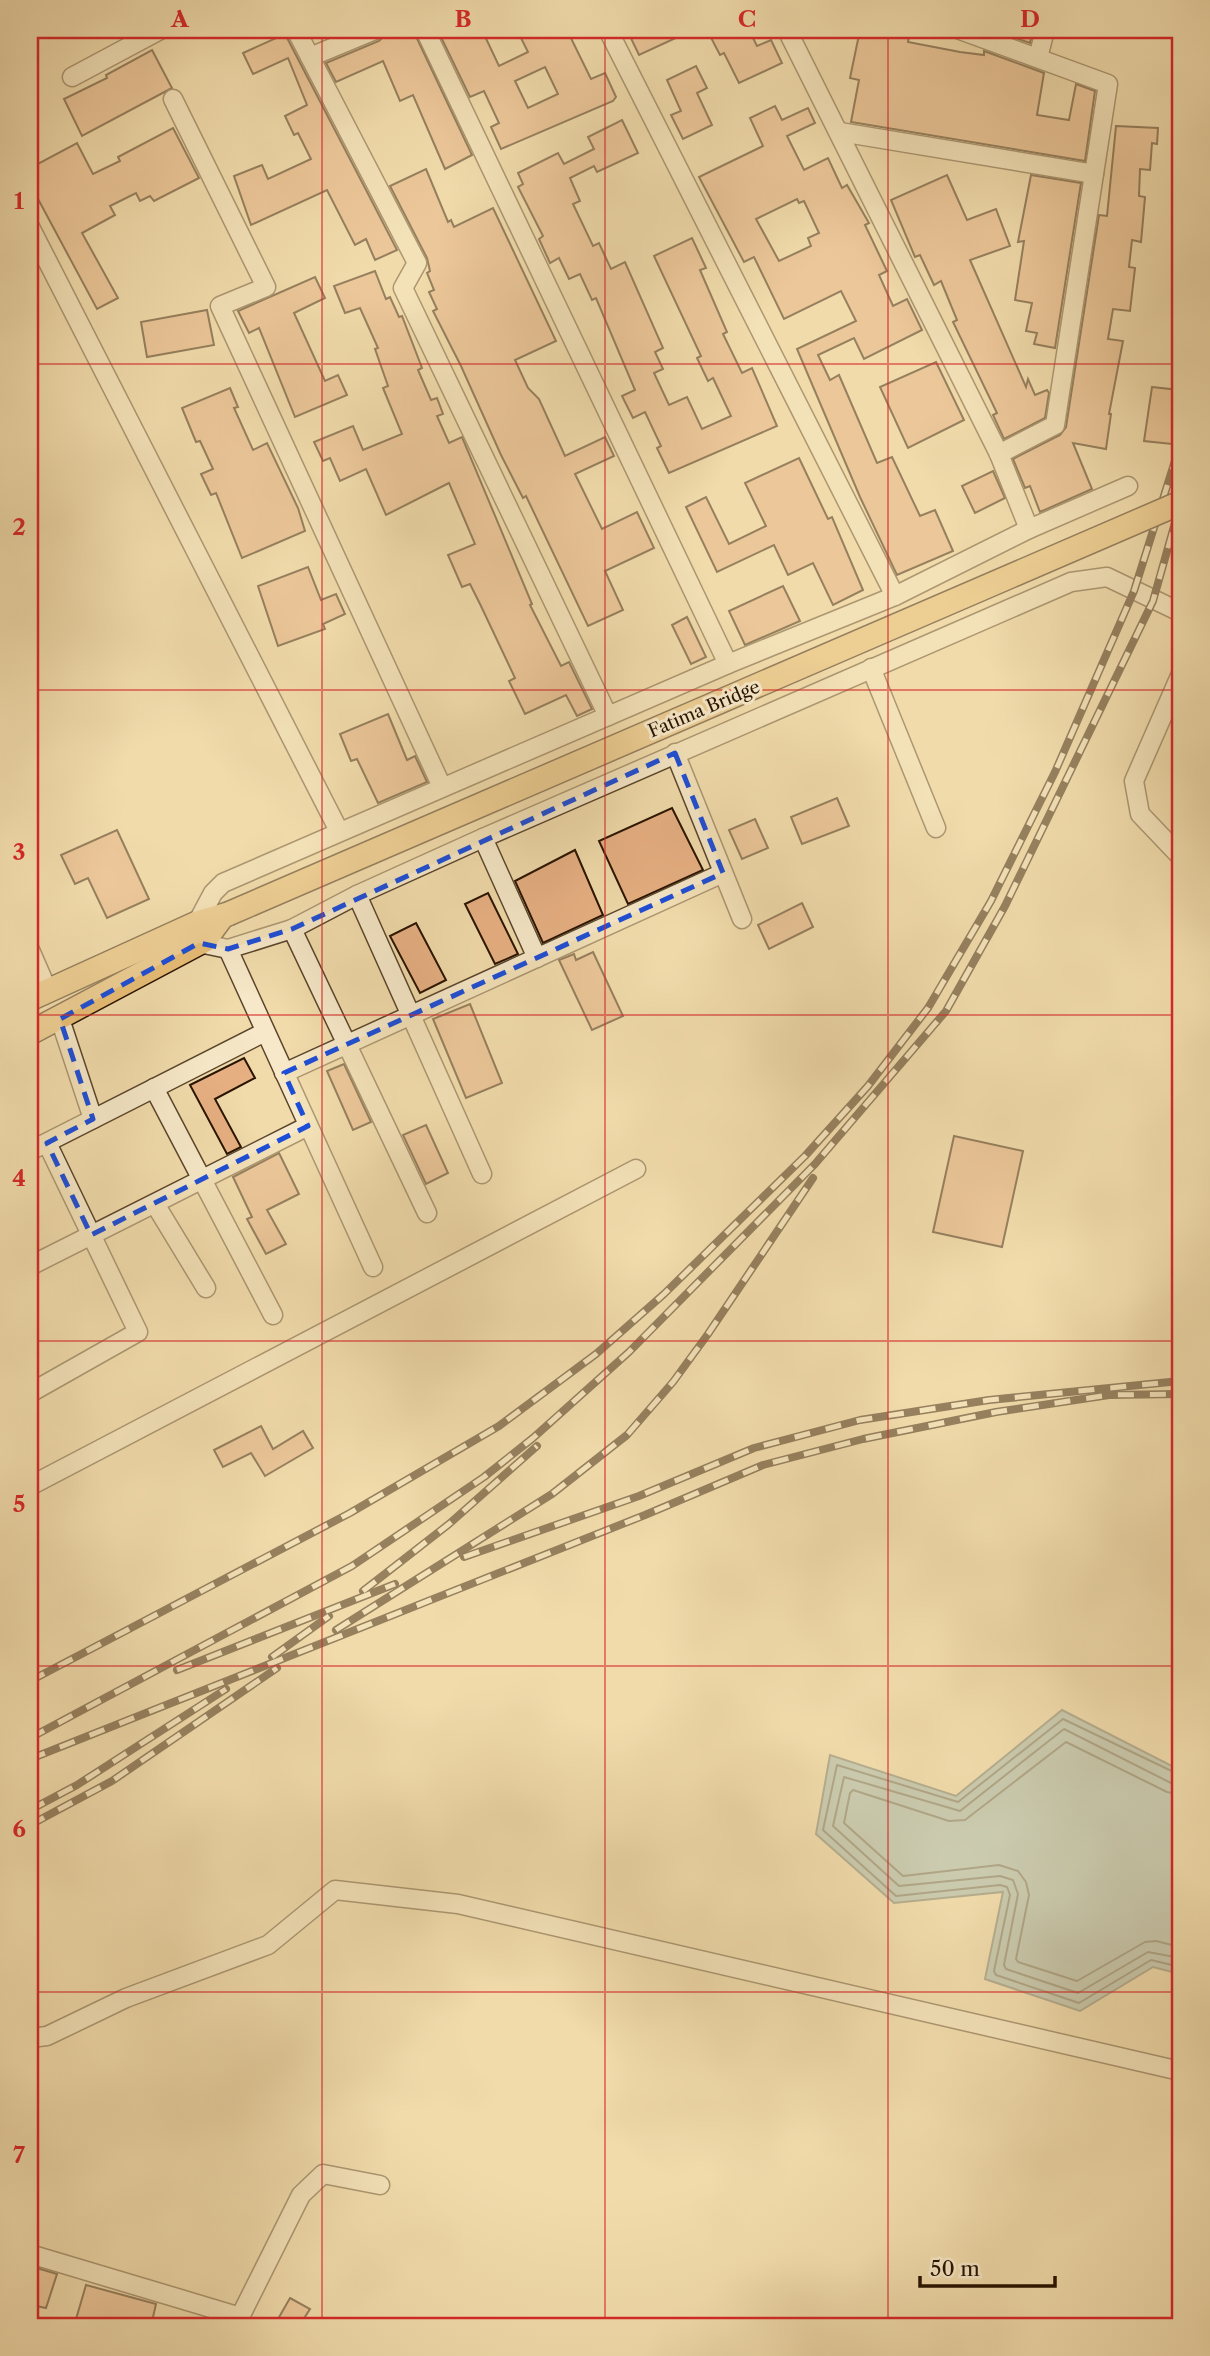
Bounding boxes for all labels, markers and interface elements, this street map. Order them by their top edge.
text: A [170,5,190,33]
text: B [454,5,472,33]
text: C [738,5,756,33]
text: D [1020,5,1040,33]
text: 1 [14,187,25,215]
text: 2 [12,513,26,541]
street label: Fatima Bridge [645,676,763,742]
text: 3 [13,838,26,866]
text: 4 [12,1164,26,1192]
text: 5 [13,1490,25,1518]
text: 6 [12,1815,26,1843]
text: 7 [13,2141,25,2169]
scale bar [920,2244,1054,2288]
text: 50 m [930,2256,980,2281]

